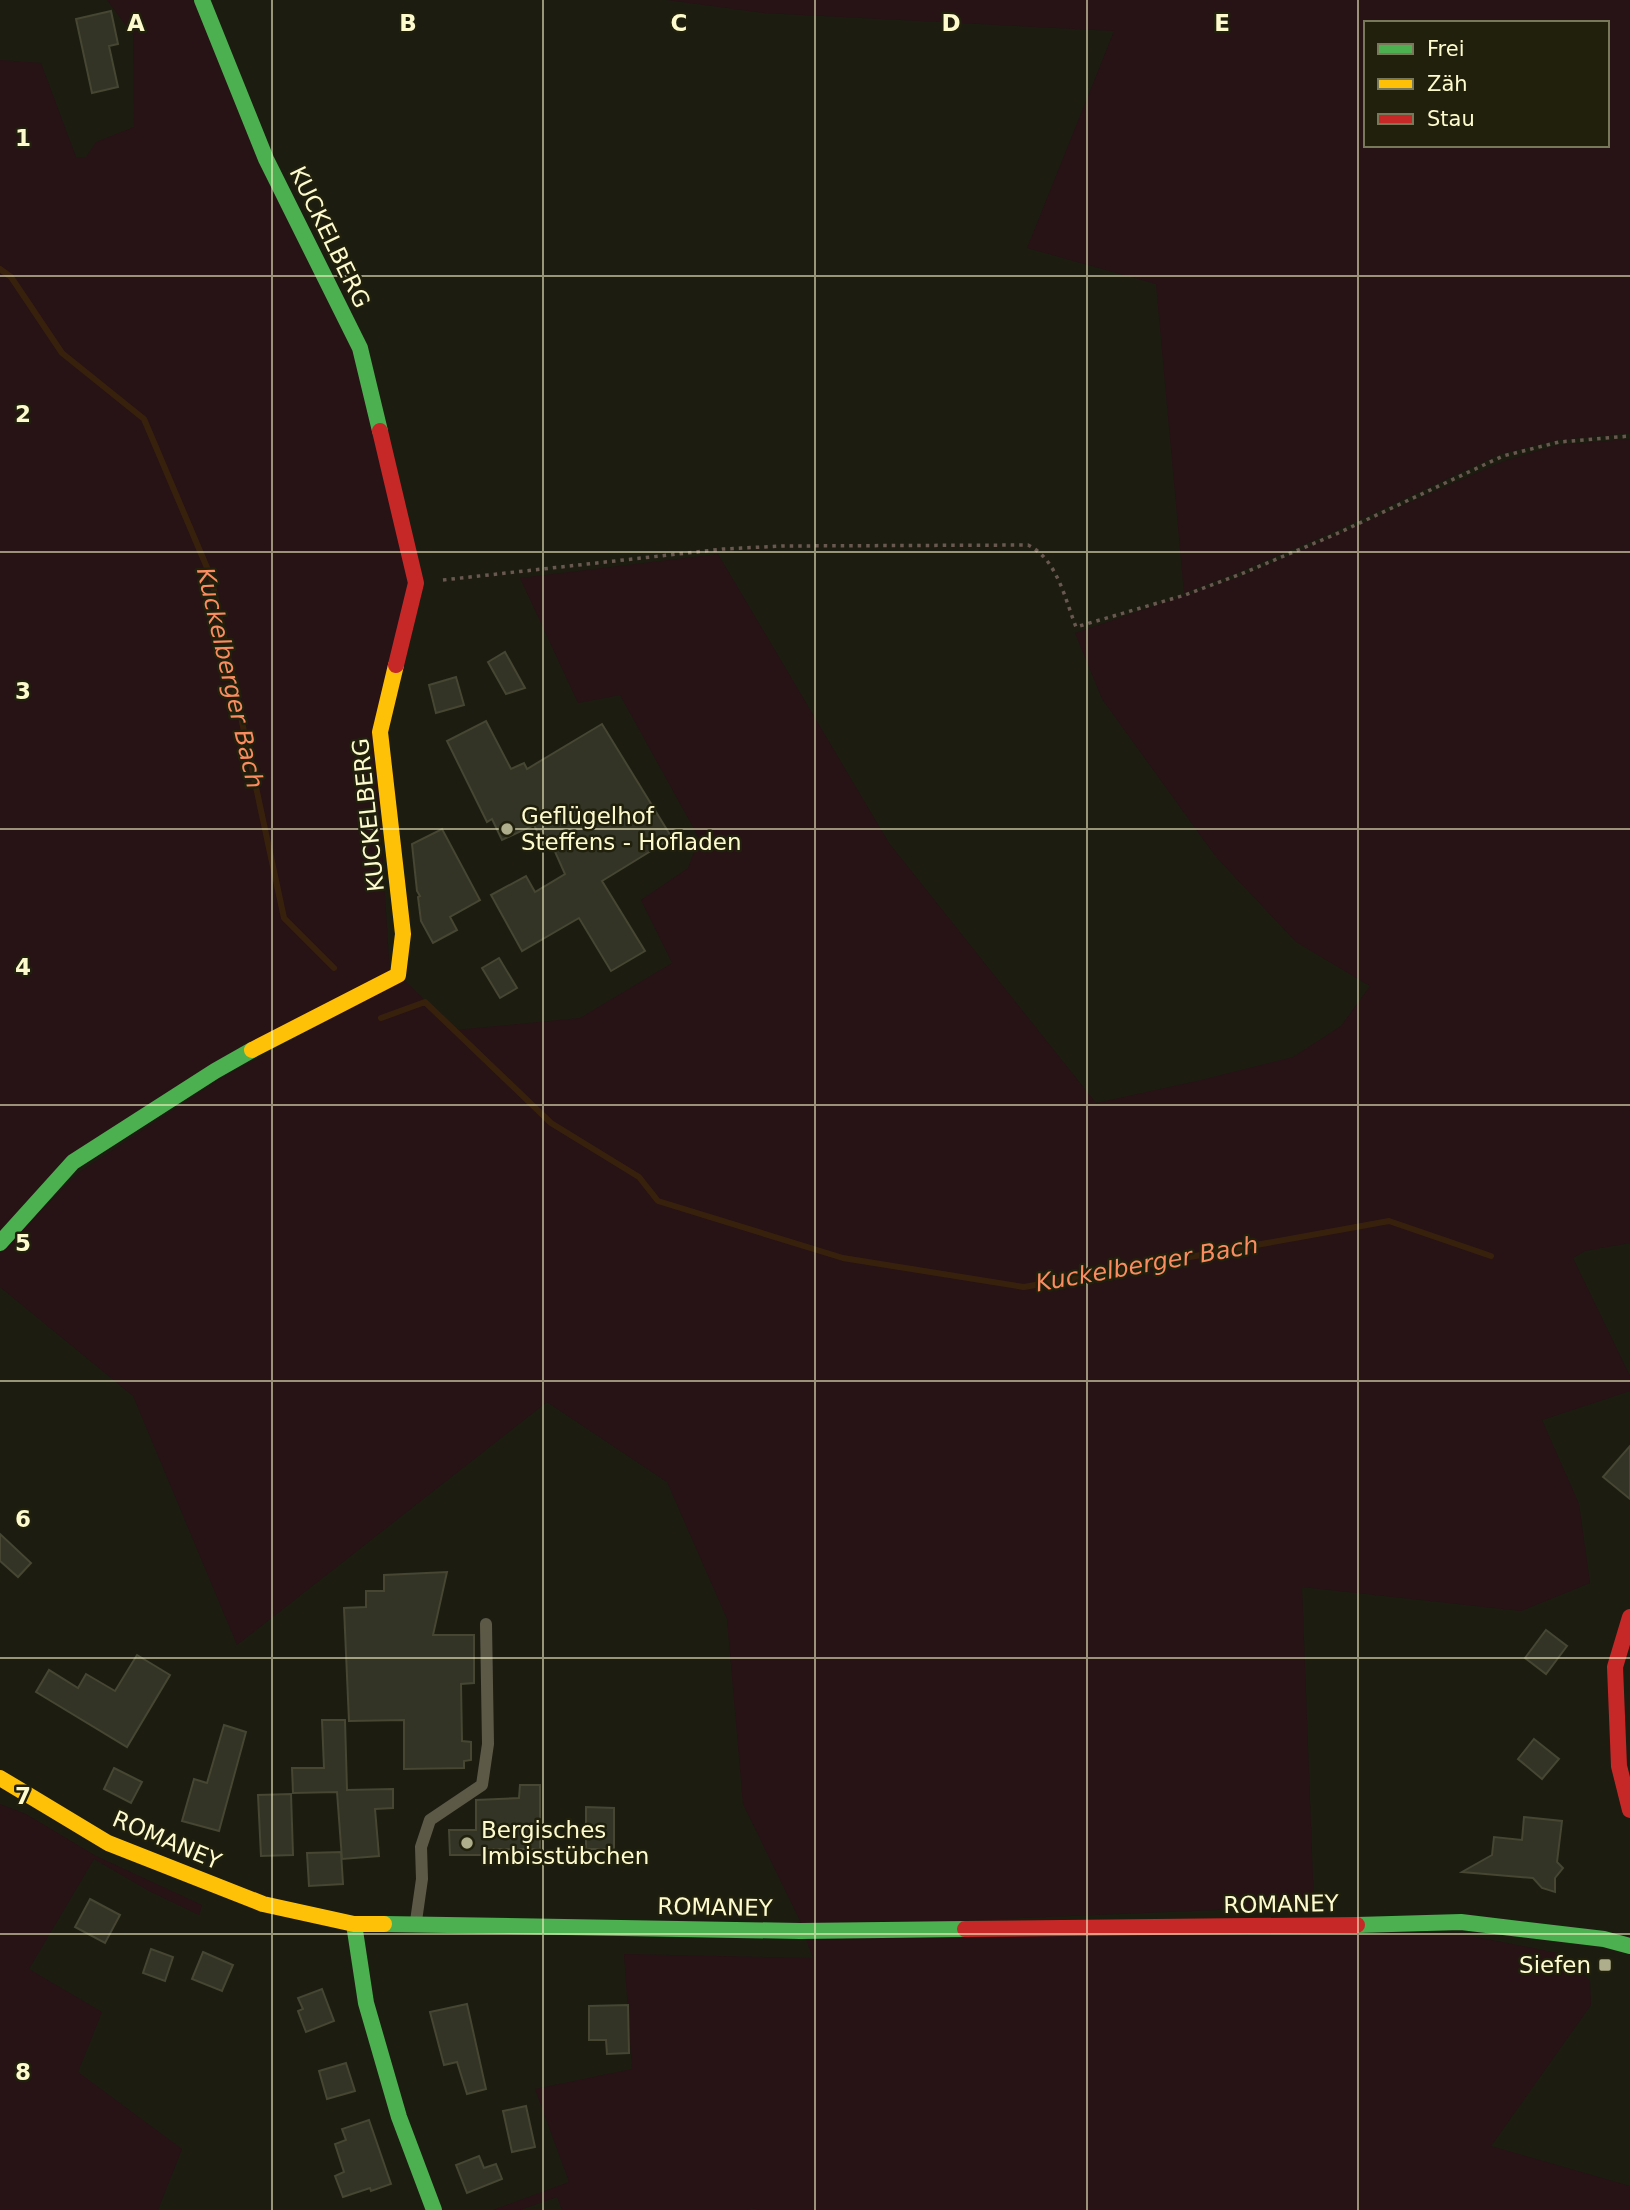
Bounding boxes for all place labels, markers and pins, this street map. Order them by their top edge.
place label: Geflügelhof Steffens - Hofladen [521,803,742,855]
marker: Geflügelhof Steffens - Hofladen [499,821,515,837]
place label: Bergisches Imbisstübchen [481,1817,649,1869]
marker: Bergisches Imbisstübchen [459,1835,475,1851]
place label: Siefen [1519,1952,1591,1978]
marker: Siefen [1597,1957,1613,1973]

